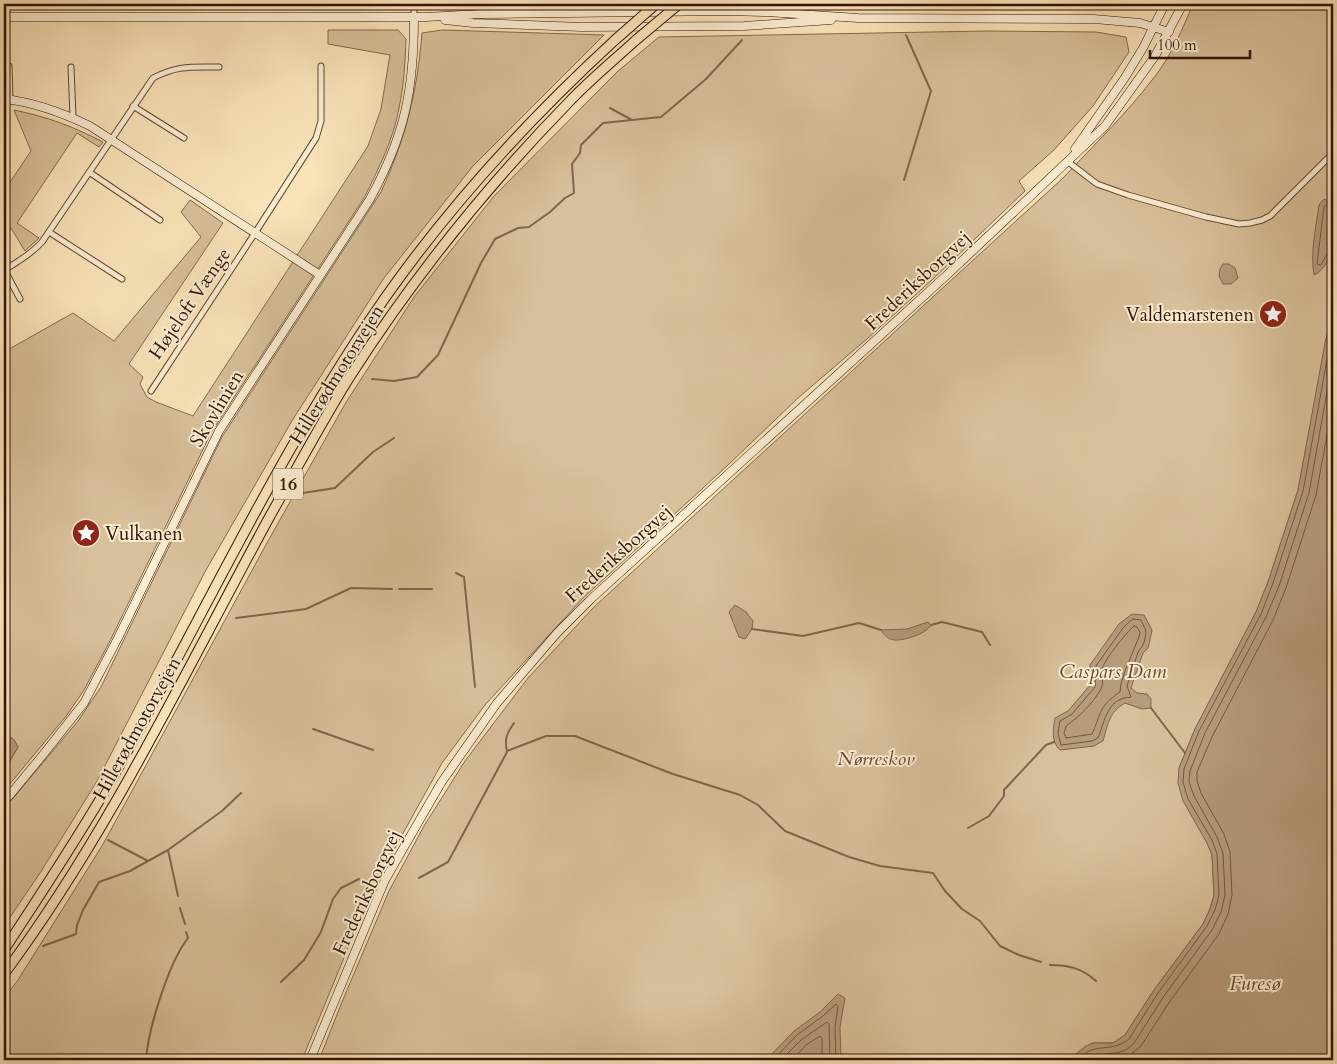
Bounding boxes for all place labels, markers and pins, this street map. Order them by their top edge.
place icon: Valdemarstenen [1258,299,1288,329]
place label: Valdemarstenen [1126,302,1254,328]
place icon: Vulkanen [71,518,101,548]
place label: Vulkanen [105,521,183,547]

